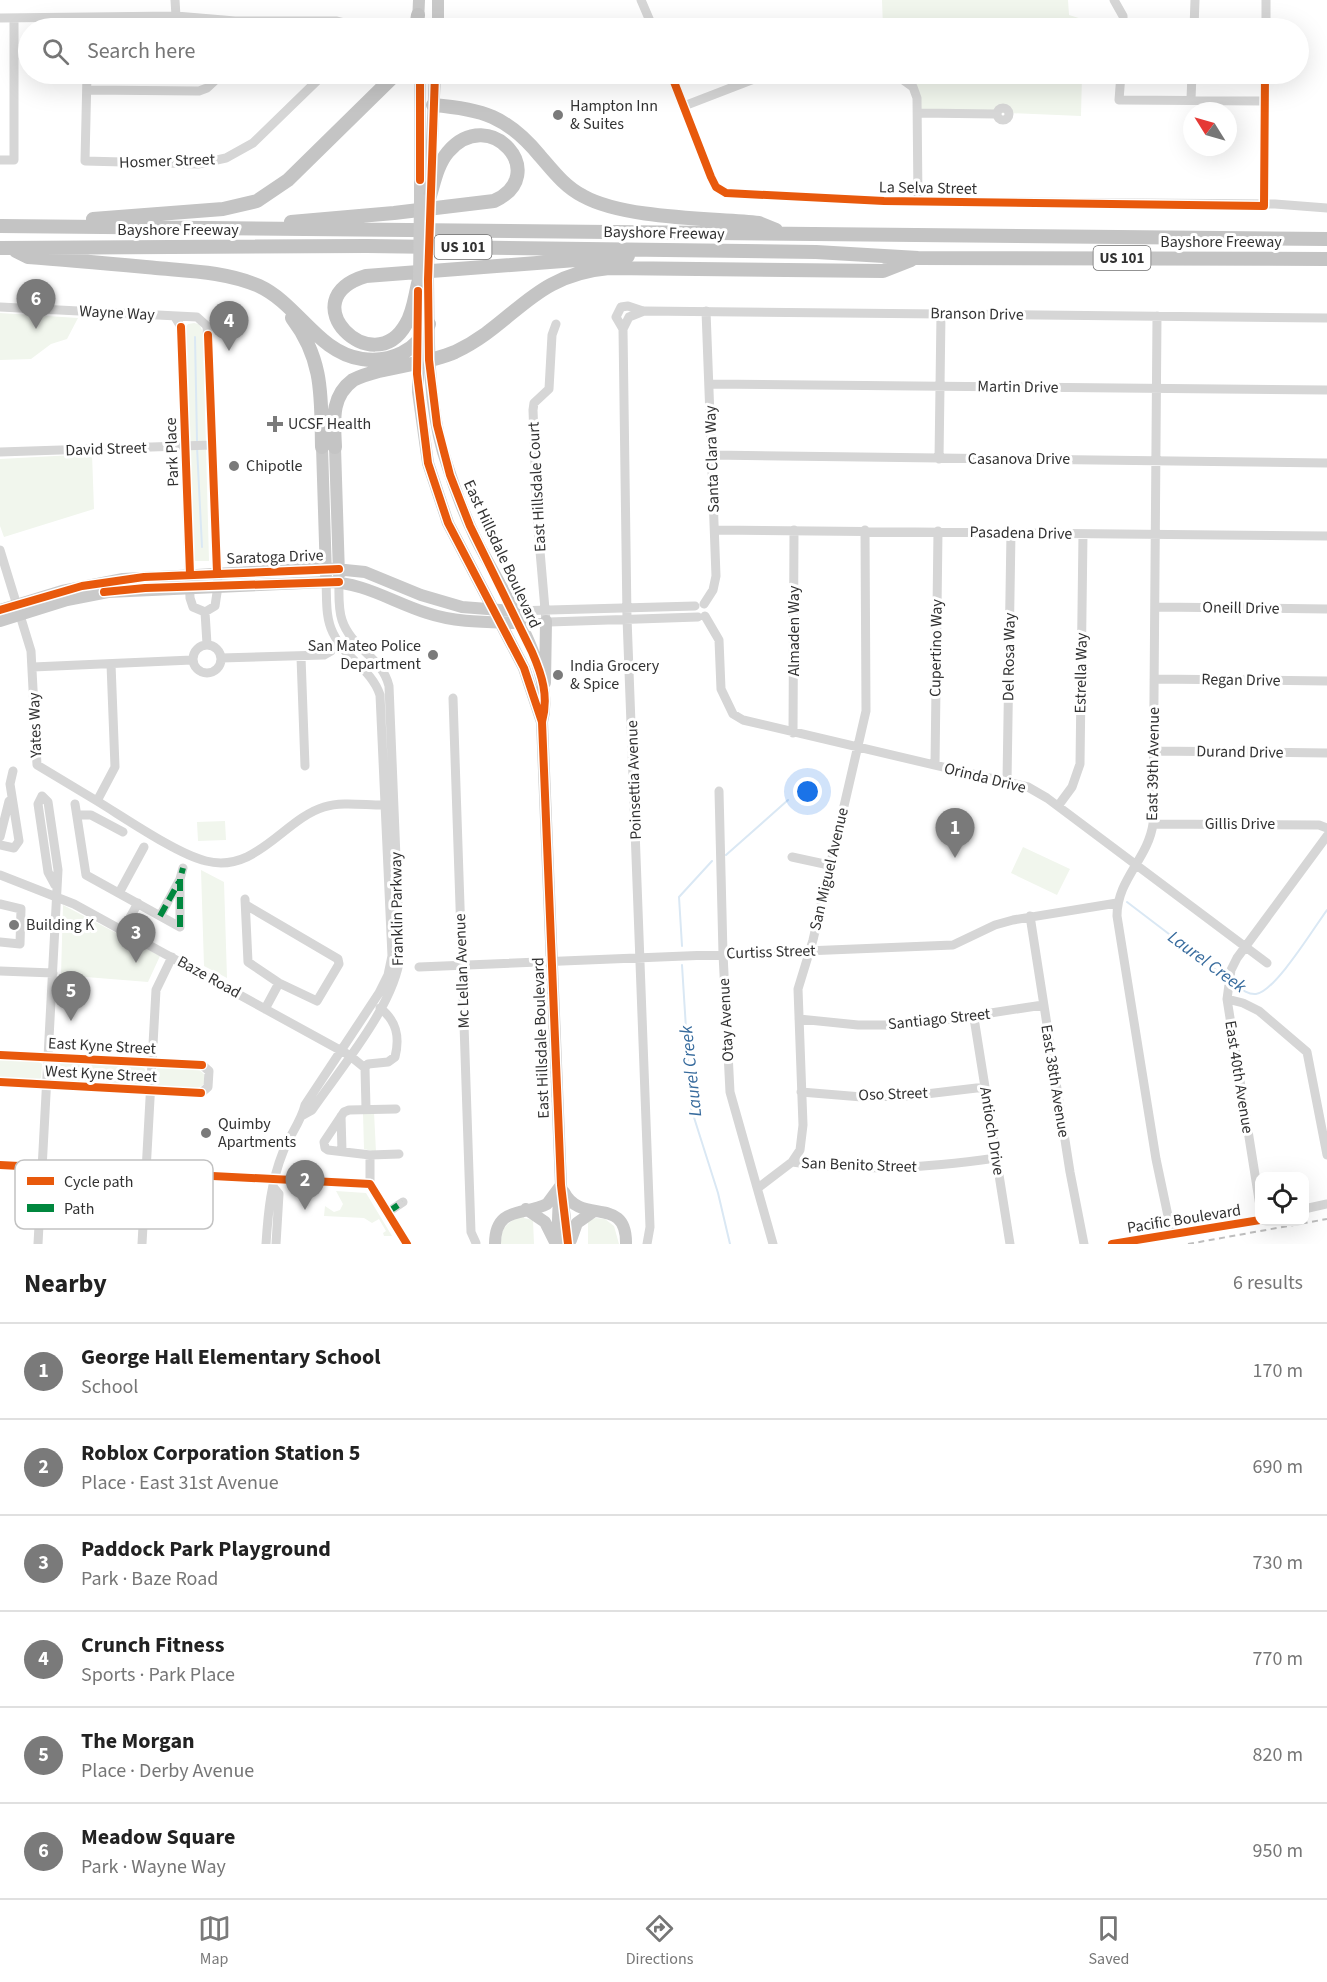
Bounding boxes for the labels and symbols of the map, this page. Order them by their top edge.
place label: Hampton Inn & Suites [570,95,658,135]
north arrow [1183,102,1237,156]
marker: Hampton Inn & Suites [551,108,565,122]
street label: Hosmer Street [119,148,216,174]
street label: La Selva Street [879,176,978,200]
street label: Bayshore Freeway [117,219,239,241]
street label: Bayshore Freeway [603,221,725,245]
street label: Bayshore Freeway [1160,231,1282,253]
road number: US 101 [434,235,492,259]
road number: US 101 [1094,246,1150,270]
pin: 6 [16,280,56,329]
street label: Wayne Way [79,300,156,326]
pin: 4 [210,302,248,351]
street label: Branson Drive [930,302,1024,326]
street label: Martin Drive [977,375,1059,399]
street label: Santa Clara Way [699,404,725,513]
place label: UCSF Health [288,413,371,435]
marker: UCSF Health [266,415,284,433]
street label: Park Place [160,417,184,487]
street label: East Hillsdale Court [523,421,551,553]
street label: David Street [65,437,148,461]
street label: Casanova Drive [968,448,1070,470]
place label: Chipotle [246,455,303,477]
marker: Chipotle [227,459,241,473]
street label: East Hillsdale Boulevard [458,476,546,632]
street label: Pasadena Drive [969,521,1073,545]
street label: Saratoga Drive [226,544,324,570]
street label: Almaden Way [783,585,805,676]
street label: Oneill Drive [1202,596,1280,620]
street label: Cupertino Way [924,598,948,697]
street label: Del Rosa Way [997,612,1021,701]
street label: Estrella Way [1069,632,1093,714]
place label: San Mateo Police Department [308,635,422,675]
marker: San Mateo Police Department [426,648,440,662]
place label: India Grocery & Spice [570,655,660,695]
marker: India Grocery & Spice [551,668,565,682]
street label: Regan Drive [1201,668,1281,692]
street label: Yates Way [23,691,47,759]
street label: East 39th Avenue [1141,707,1165,821]
street label: Poinsettia Avenue [621,720,647,840]
street label: Durand Drive [1196,740,1284,764]
street label: Orinda Drive [942,757,1028,799]
your location [793,777,822,806]
street label: San Miguel Avenue [804,805,854,933]
pin: 1 [936,808,974,858]
street label: Gillis Drive [1205,813,1275,835]
street label: Franklin Parkway [385,851,409,966]
street label: Mc Lellan Avenue [449,913,475,1029]
place label: Building K [26,914,95,936]
pin: 3 [116,914,156,963]
marker: Building K [7,918,21,932]
water label: Laurel Creek [1163,925,1252,999]
street label: Curtiss Street [726,939,817,965]
street label: Baze Road [173,951,245,1003]
street label: East Hillsdale Boulevard [527,957,555,1119]
pin: 5 [52,972,90,1021]
street label: Otay Avenue [713,978,739,1062]
street label: Santiago Street [887,1003,992,1035]
street label: East 40th Avenue [1219,1019,1259,1135]
street label: East 38th Avenue [1035,1023,1075,1139]
water label: Laurel Creek [674,1024,708,1118]
street label: East Kyne Street [48,1032,157,1060]
street label: West Kyne Street [45,1060,158,1088]
street label: Oso Street [858,1082,929,1106]
street label: Antioch Drive [974,1085,1010,1177]
place label: Quimby Apartments [218,1113,297,1153]
marker: Quimby Apartments [199,1126,213,1140]
street label: San Benito Street [801,1152,918,1178]
legend [15,1160,213,1229]
pin: 2 [286,1160,324,1210]
text: Cycle path [64,1171,133,1193]
text: Path [64,1198,94,1220]
street label: Pacific Boulevard [1125,1199,1243,1239]

